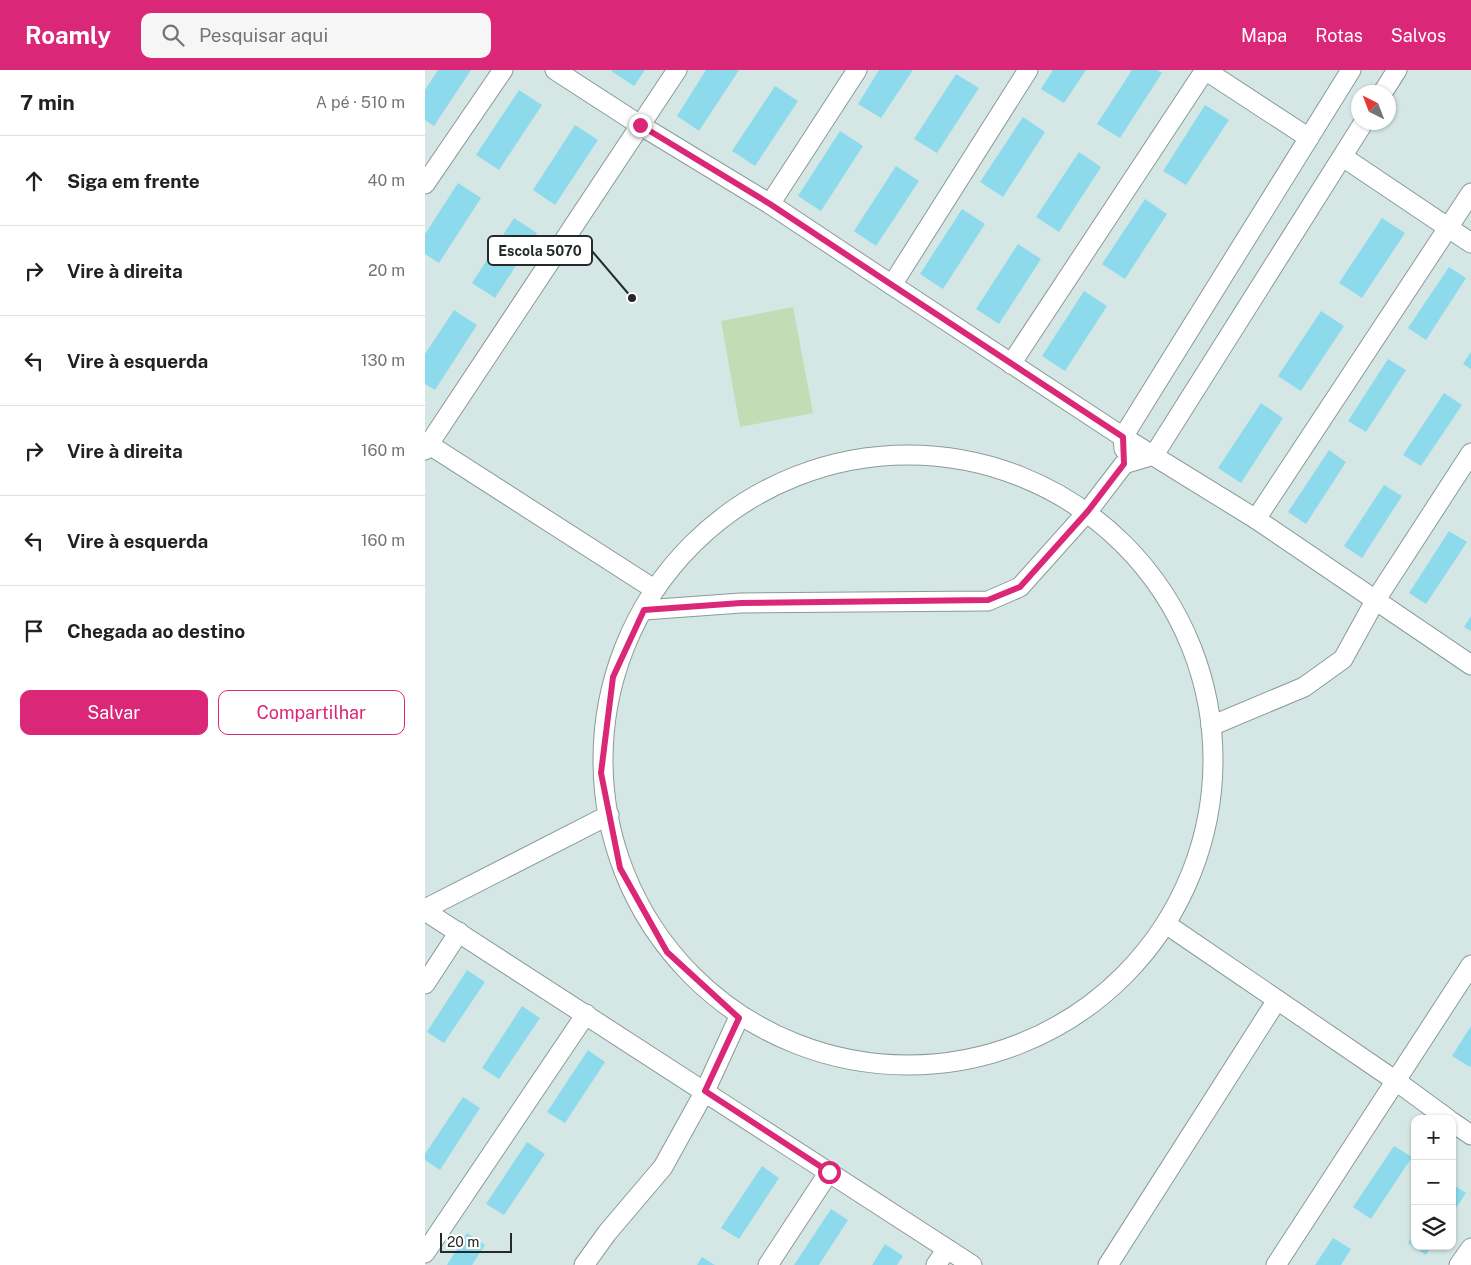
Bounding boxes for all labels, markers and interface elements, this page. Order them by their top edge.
search box [141,13,491,58]
text: Roamly [25,21,111,49]
icon: search [159,21,187,49]
text: Pesquisar aqui [199,24,328,46]
text: Mapa [1241,25,1287,46]
text: Rotas [1315,25,1363,46]
text: Salvos [1391,25,1446,46]
north arrow [1351,85,1396,130]
text: 7 min [20,90,75,115]
text: A pé · 510 m [316,93,405,112]
route end [629,114,652,137]
icon: ahead [20,167,48,195]
text: Siga em frente [67,170,200,192]
text: 40 m [367,171,405,190]
callout: Escola 5070 [488,236,592,265]
text: Escola 5070 [498,243,582,259]
icon: right [20,257,48,285]
text: Vire à direita [67,260,183,282]
text: 20 m [368,261,405,280]
icon: left [20,347,48,375]
text: Vire à esquerda [67,350,208,372]
text: 130 m [361,351,405,370]
icon: right [20,437,48,465]
text: Vire à direita [67,440,183,462]
text: 160 m [361,441,405,460]
icon: left [20,527,48,555]
text: Vire à esquerda [67,530,208,552]
text: 160 m [361,531,405,550]
icon: arrive [20,617,48,645]
text: Chegada ao destino [67,620,245,642]
button: Salvar [20,690,208,735]
button: Compartilhar [218,690,405,735]
map controls [1411,1115,1456,1250]
button: + [1411,1115,1456,1160]
button: − [1411,1160,1456,1205]
route start [818,1161,841,1184]
button: layers [1411,1205,1456,1250]
scale bar [440,1230,513,1253]
text: 20 m [447,1234,479,1250]

